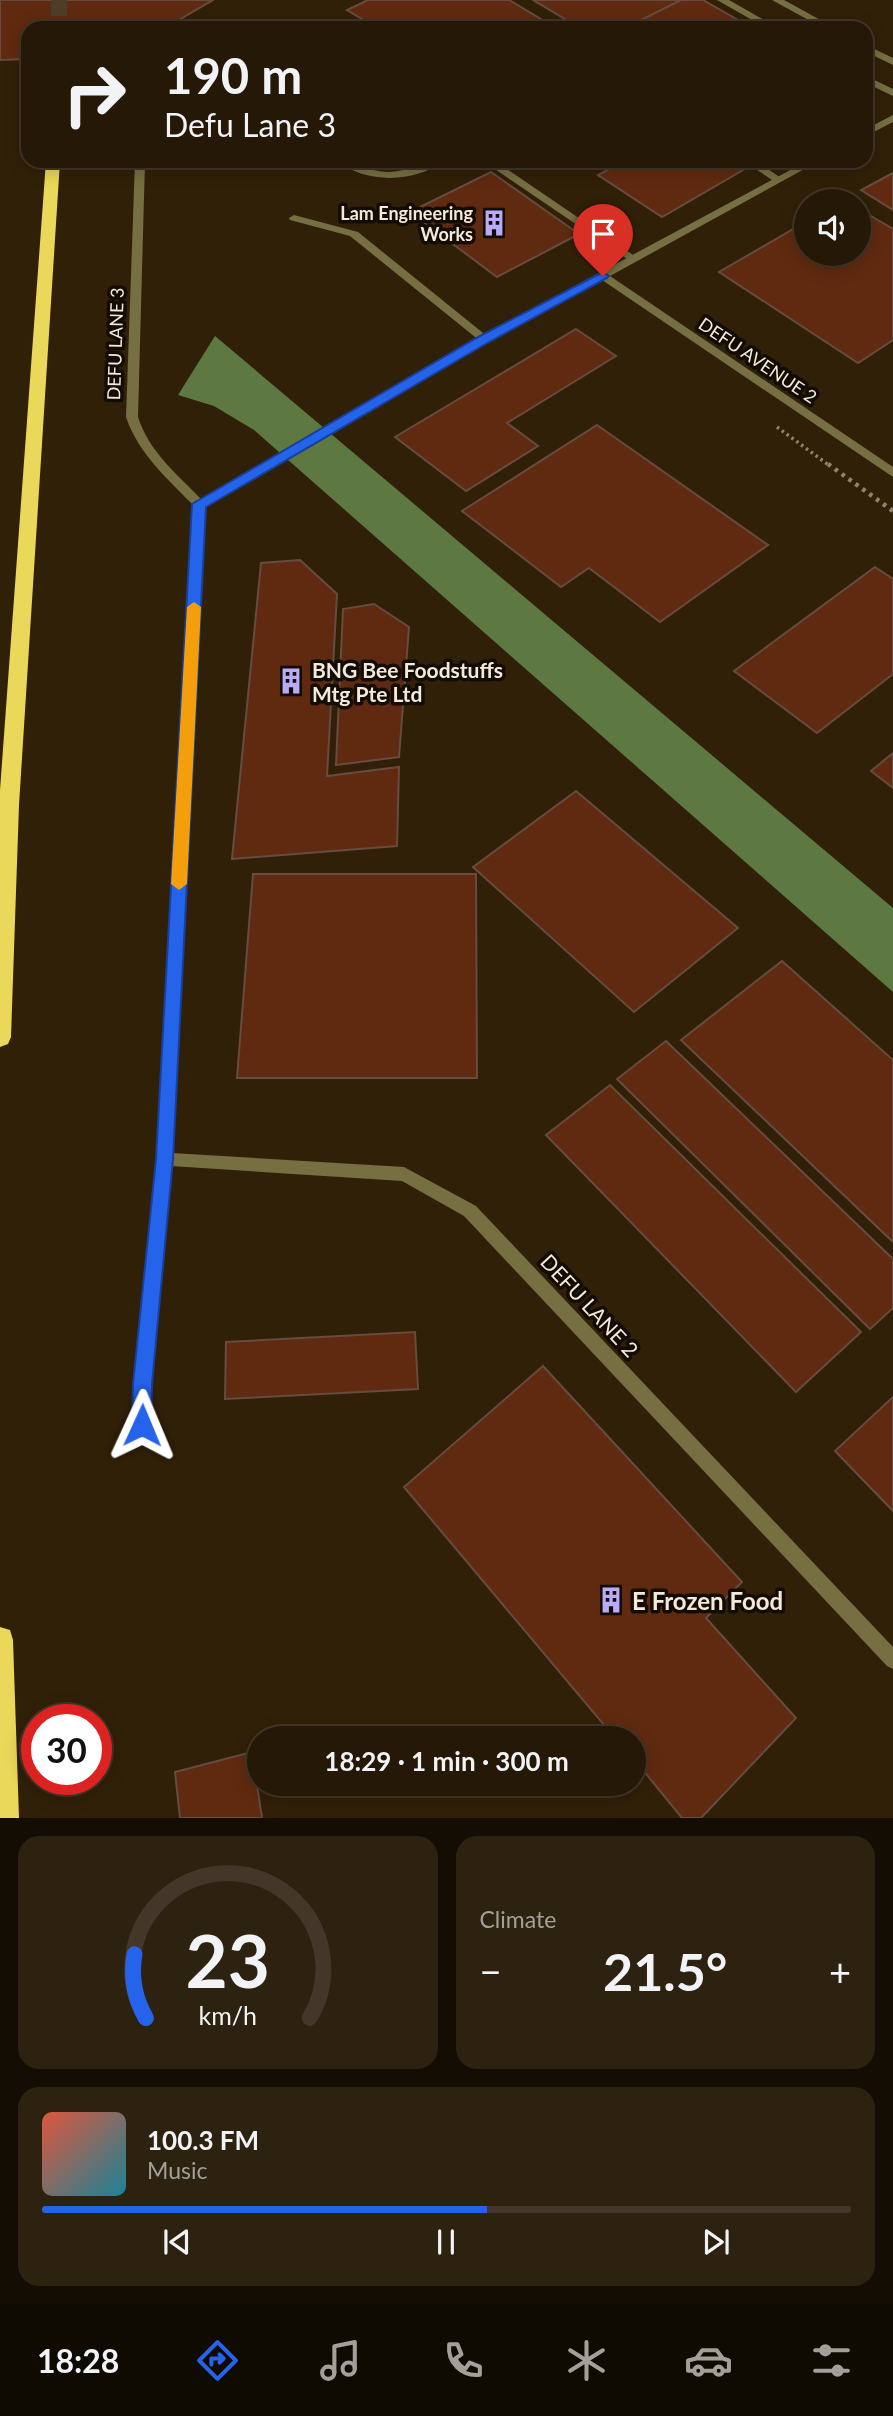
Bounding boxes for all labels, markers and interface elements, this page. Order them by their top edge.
text: 190 m [164,46,302,104]
icon: right [49,49,140,140]
text: Defu Lane 3 [164,105,336,144]
map controls [794,189,871,266]
button: sound [794,189,871,266]
place label: Lam Engineering Works [340,202,473,245]
pin [573,204,633,276]
building icon: Lam Engineering Works [479,208,509,238]
icon: arrive [584,215,622,253]
street label: DEFU LANE 3 [102,287,128,401]
street label: DEFU AVENUE 2 [695,312,821,408]
place label: BNG Bee Foodstuffs Mtg Pte Ltd [312,657,503,706]
building icon: BNG Bee Foodstuffs Mtg Pte Ltd [276,666,306,696]
street label: DEFU LANE 2 [536,1248,644,1362]
position arrow [105,1388,179,1462]
building icon: E Frozen Food [596,1585,626,1615]
place label: E Frozen Food [632,1586,783,1615]
speed limit sign: 30 [21,1704,112,1795]
text: 18:29 · 1 min · 300 m [324,1745,569,1777]
text: Climate [480,1905,556,1933]
text: 23 [186,1917,270,2005]
text: 21.5° [603,1940,727,2002]
text: − [480,1948,502,1994]
text: + [829,1948,851,1994]
text: km/h [198,2000,257,2030]
text: 100.3 FM [147,2124,259,2156]
text: Music [147,2156,207,2184]
icon: previous [158,2223,196,2261]
icon: pause [427,2223,465,2261]
icon: next [697,2223,735,2261]
icon: directions [193,2336,242,2385]
icon: music [316,2336,365,2385]
icon: phone [439,2336,488,2385]
icon: climate [562,2336,611,2385]
icon: car [684,2336,733,2385]
icon: filters [807,2336,856,2385]
text: 18:28 [37,2341,119,2380]

